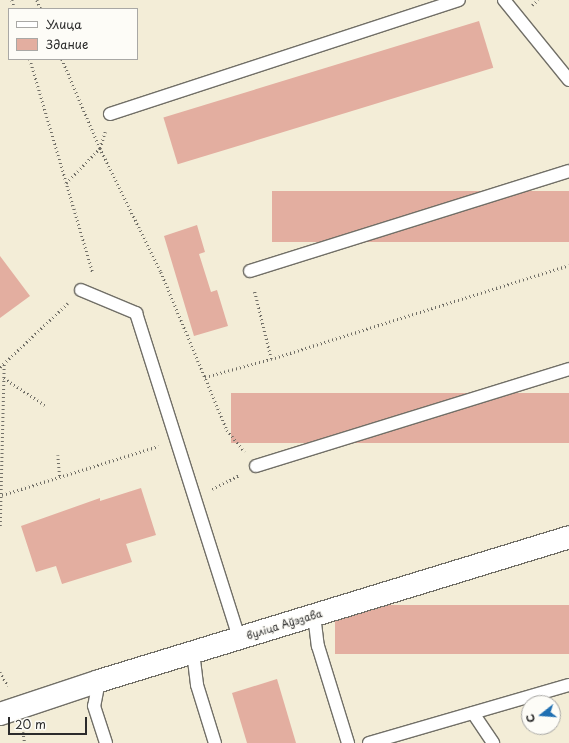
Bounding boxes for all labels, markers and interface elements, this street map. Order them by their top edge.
legend [8,8,138,60]
text: Улица [46,15,82,33]
text: Здание [46,35,88,53]
street label: вуліца Аўэзава [245,607,323,641]
north arrow [521,695,561,735]
scale bar [10,709,89,735]
text: С [521,712,539,725]
text: 20 m [15,715,46,733]

